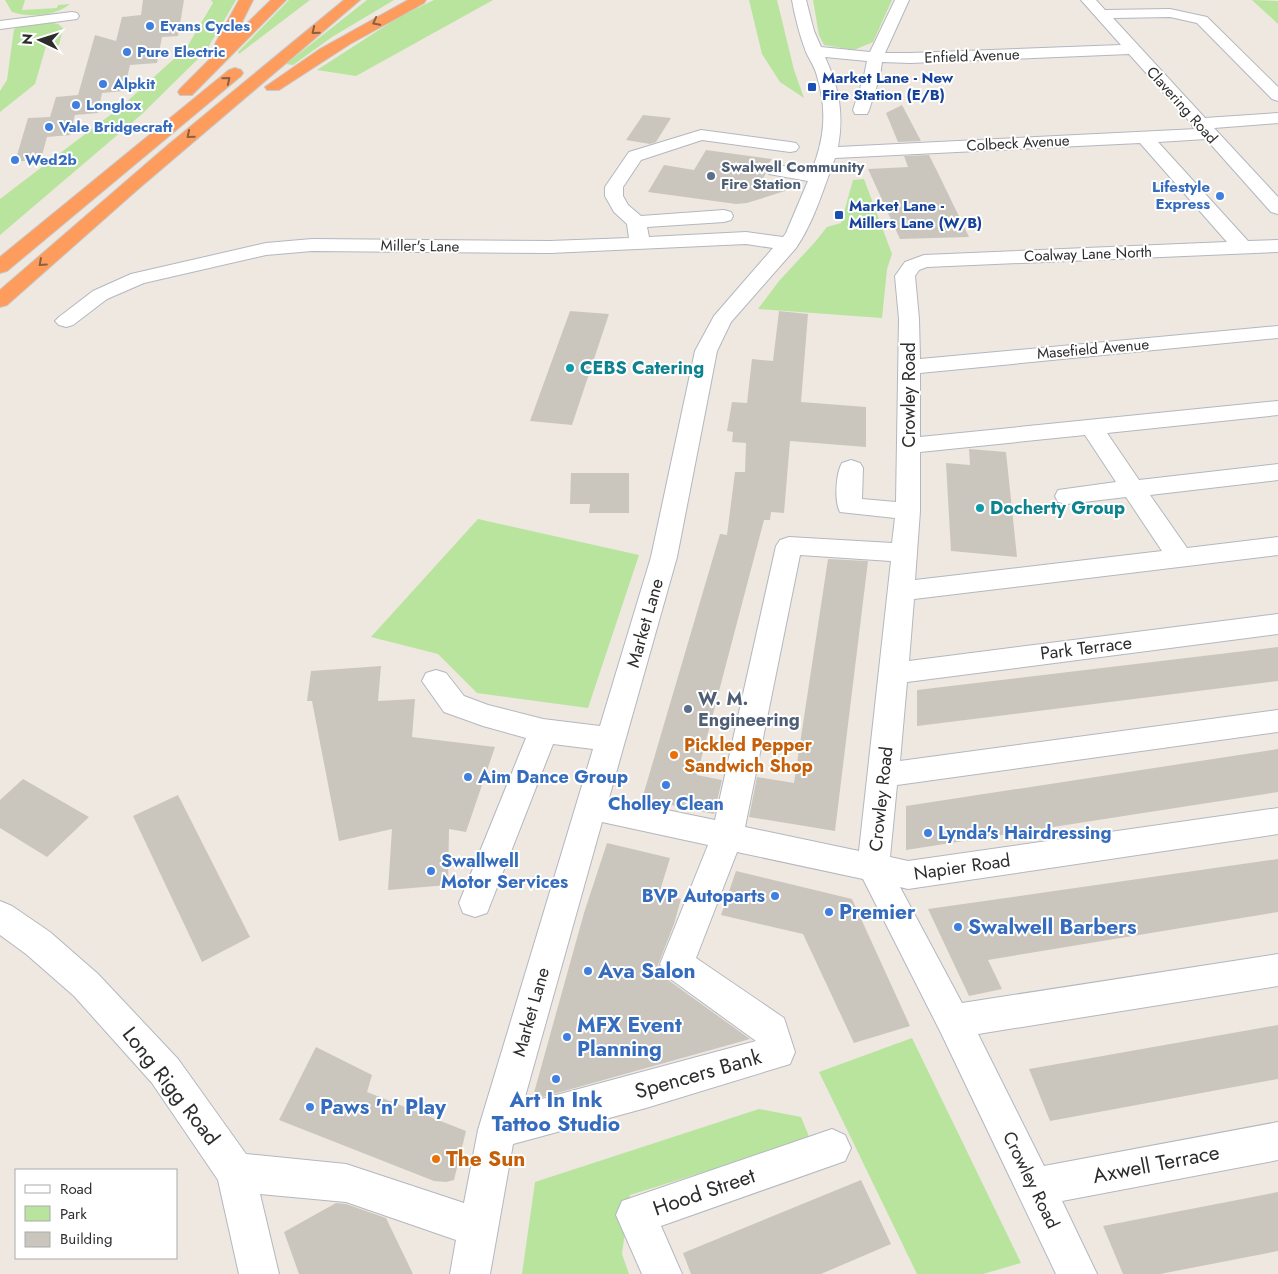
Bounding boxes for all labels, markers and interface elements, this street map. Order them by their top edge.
north arrow [15,15,65,65]
place label: Evans Cycles [160,15,250,37]
one-way arrow [372,16,381,26]
marker: Evans Cycles [144,20,156,32]
one-way arrow [312,25,321,33]
text: N [17,33,37,45]
place label: Pure Electric [137,41,225,63]
street label: Enfield Avenue [924,43,1020,69]
marker: Pure Electric [121,46,133,58]
street label: Clavering Road [1141,61,1223,149]
place label: Market Lane - New Fire Station (E/B) [822,67,954,106]
place label: Alpkit [112,73,155,95]
one-way arrow [221,76,230,85]
marker: Alpkit [97,78,109,90]
marker: Market Lane - New Fire Station (E/B) [806,81,818,93]
place label: Longlox [86,94,141,116]
marker: Longlox [70,99,82,111]
place label: Vale Bridgecraft [58,116,173,138]
marker: Vale Bridgecraft [43,121,55,133]
one-way arrow [187,129,196,138]
street label: Colbeck Avenue [966,129,1070,157]
place label: Wed2b [25,149,77,171]
marker: Wed2b [9,154,21,166]
place label: Swalwell Community Fire Station [721,156,864,195]
marker: Swalwell Community Fire Station [705,170,717,182]
place label: Lifestyle Express [1152,176,1210,215]
marker: Lifestyle Express [1214,190,1226,202]
place label: Market Lane - Millers Lane (W/B) [849,195,982,234]
marker: Market Lane - Millers Lane (W/B) [833,209,845,221]
street label: Miller's Lane [380,234,460,258]
street label: Coalway Lane North [1024,241,1152,267]
one-way arrow [39,257,48,266]
street label: Masefield Avenue [1036,333,1150,365]
street label: Crowley Road [896,342,922,448]
place label: CEBS Catering [580,355,704,381]
marker: CEBS Catering [564,362,576,374]
place label: Docherty Group [990,495,1125,521]
marker: Docherty Group [974,502,986,514]
street label: Market Lane [620,575,670,671]
street label: Park Terrace [1039,629,1133,667]
place label: W. M. Engineering [698,686,800,733]
marker: W. M. Engineering [682,703,694,715]
place label: Pickled Pepper Sandwich Shop [684,732,813,779]
street label: Crowley Road [863,745,899,853]
marker: Pickled Pepper Sandwich Shop [668,749,680,761]
place label: Aim Dance Group [477,764,628,790]
marker: Aim Dance Group [462,771,474,783]
marker: Cholley Clean [660,779,672,791]
place label: Cholley Clean [608,791,724,817]
place label: Lynda's Hairdressing [938,820,1111,846]
marker: Lynda's Hairdressing [922,827,934,839]
street label: Napier Road [912,847,1012,887]
place label: Swallwell Motor Services [441,848,568,895]
marker: Swallwell Motor Services [425,865,437,877]
place label: BVP Autoparts [642,883,765,909]
marker: BVP Autoparts [769,890,781,902]
place label: Premier [839,897,916,927]
marker: Premier [823,906,835,918]
place label: Swalwell Barbers [968,912,1137,942]
marker: Swalwell Barbers [952,921,964,933]
place label: Ava Salon [597,956,696,986]
street label: Market Lane [506,964,556,1060]
marker: Ava Salon [582,965,594,977]
place label: MFX Event Planning [577,1010,682,1064]
street label: Long Rigg Road [115,1020,227,1152]
marker: MFX Event Planning [561,1031,573,1043]
street label: Spencers Bank [631,1041,765,1106]
marker: Art In Ink Tattoo Studio [550,1073,562,1085]
place label: Art In Ink Tattoo Studio [492,1085,620,1139]
place label: Paws 'n' Play [320,1092,447,1122]
marker: Paws 'n' Play [304,1101,316,1113]
street label: Crowley Road [996,1127,1066,1233]
street label: Axwell Terrace [1090,1137,1222,1191]
place label: The Sun [446,1144,525,1174]
marker: The Sun [430,1153,442,1165]
street label: Hood Street [649,1161,759,1223]
legend [15,1169,178,1259]
text: Road [60,1178,92,1200]
text: Park [60,1203,87,1225]
text: Building [60,1228,112,1250]

